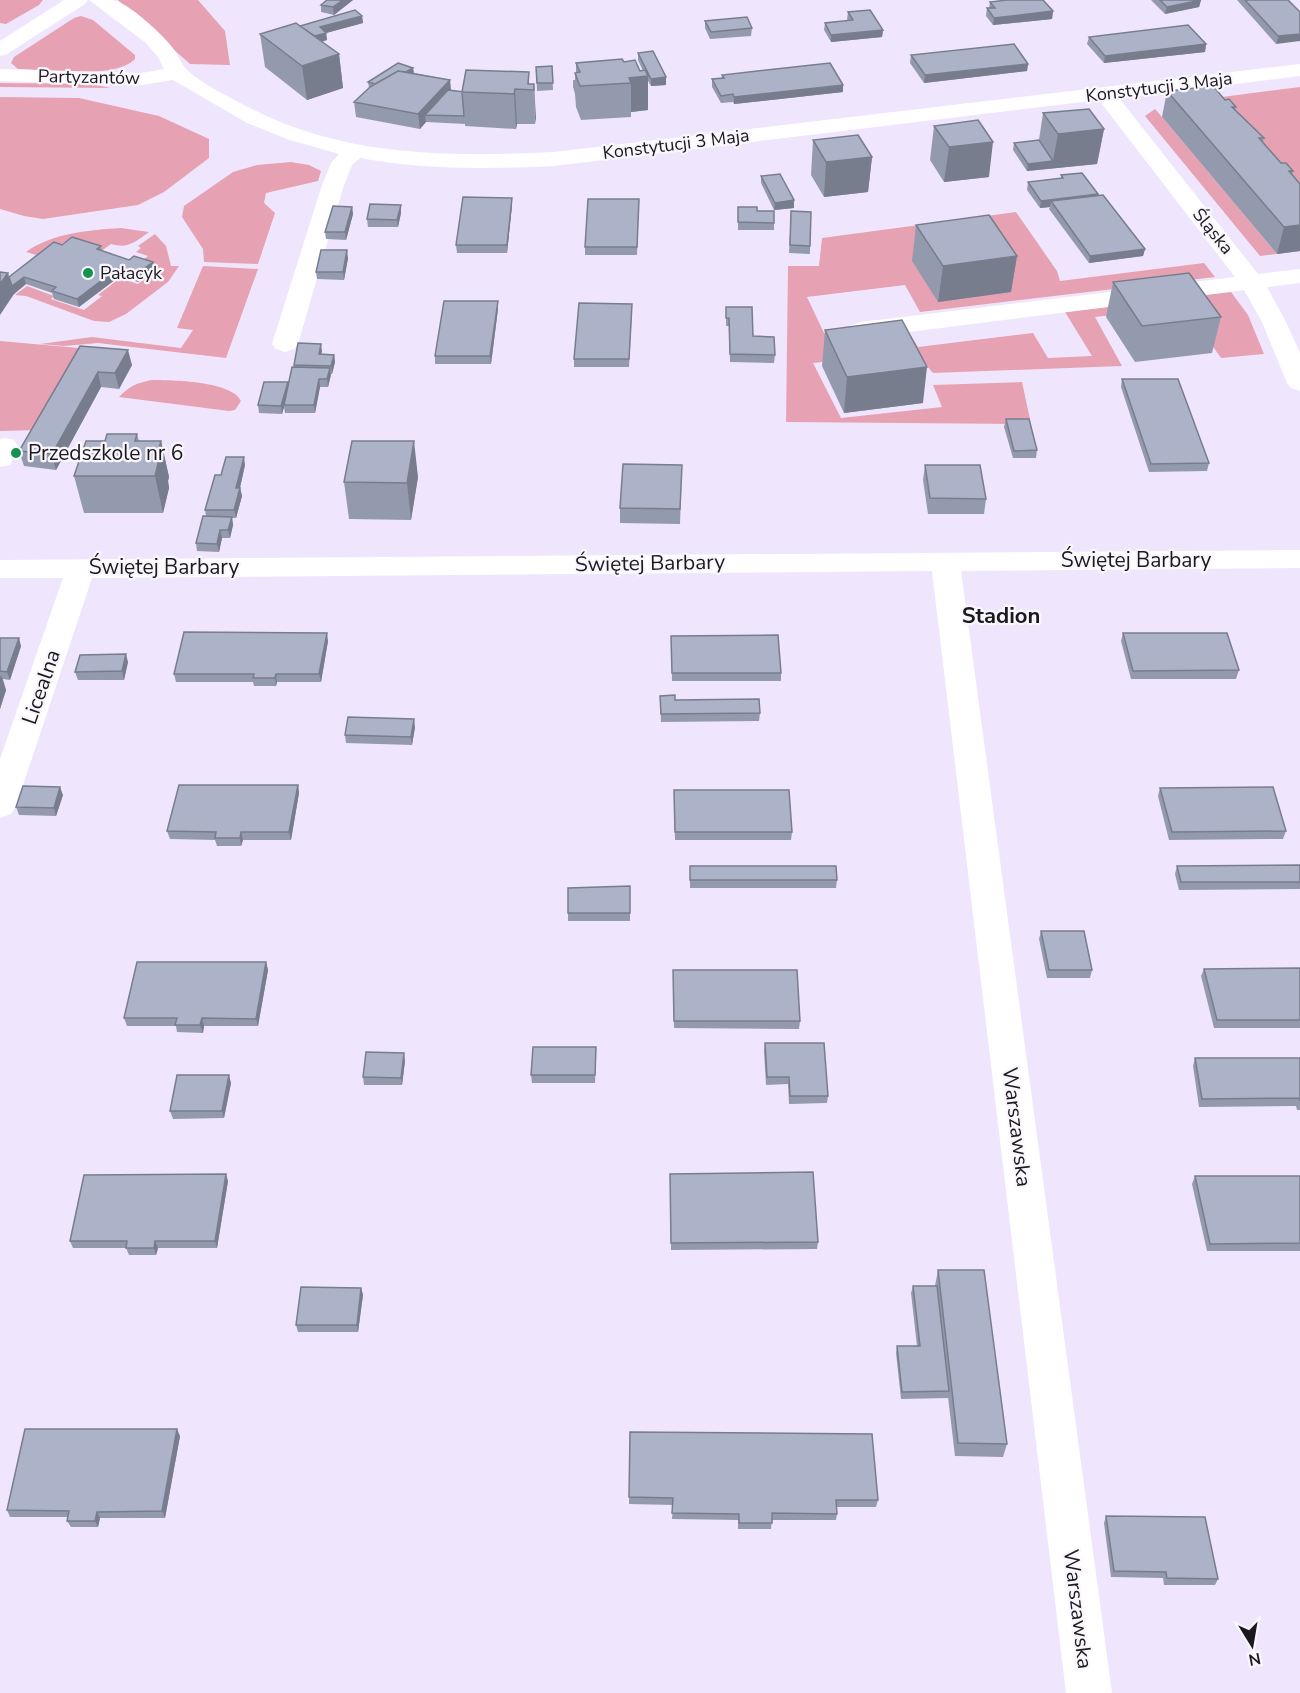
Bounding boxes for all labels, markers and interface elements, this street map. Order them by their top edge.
street label: Partyzantów [38,64,140,90]
street label: Konstytucji 3 Maja [1084,66,1234,108]
street label: Konstytucji 3 Maja [601,123,751,165]
street label: Śląska [1187,203,1239,259]
place label: Pałacyk [100,261,163,285]
marker: Pałacyk [81,266,95,280]
place label: Przedszkole nr 6 [28,439,183,467]
marker: Przedszkole nr 6 [9,446,23,460]
street label: Świętej Barbary [1061,546,1211,574]
street label: Świętej Barbary [575,548,726,578]
street label: Świętej Barbary [89,553,239,581]
district label: Stadion [962,601,1040,631]
street label: Licealna [15,646,67,728]
street label: Warszawska [996,1066,1038,1188]
street label: Warszawska [1057,1548,1099,1670]
north arrow [1222,1615,1282,1675]
text: N [1247,1647,1263,1671]

